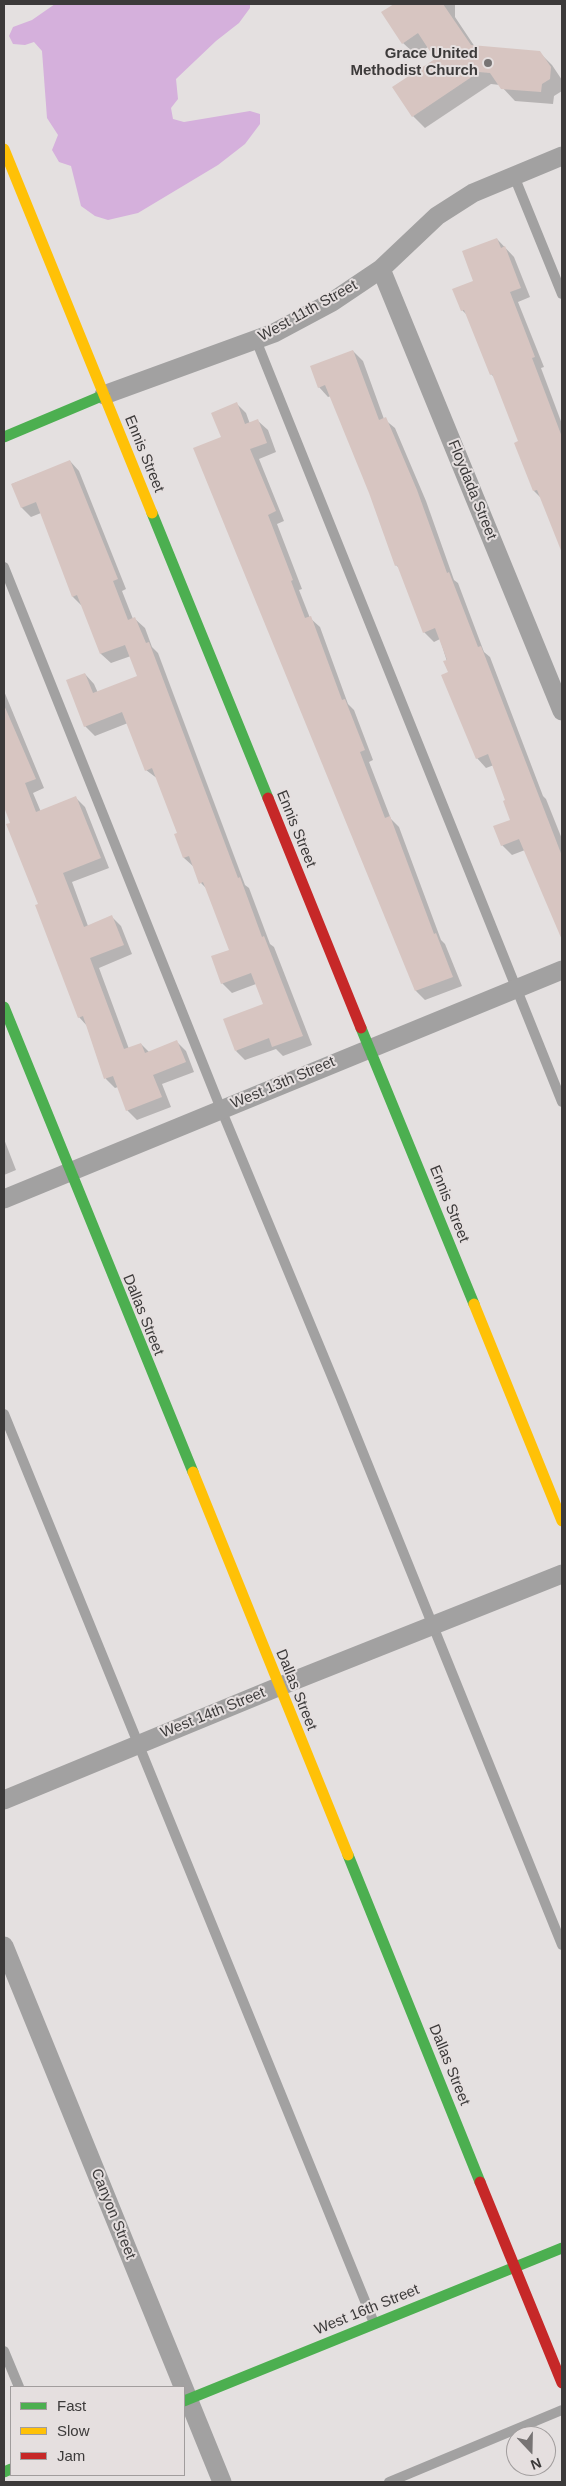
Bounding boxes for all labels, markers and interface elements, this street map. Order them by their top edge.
place label: Grace United Methodist Church [351,45,478,80]
marker: Grace United Methodist Church [482,57,494,69]
street label: West 11th Street [255,276,361,346]
street label: Ennis Street [120,413,168,495]
street label: Floydada Street [444,438,500,542]
street label: Ennis Street [272,788,320,870]
street label: West 13th Street [228,1053,338,1113]
street label: Ennis Street [425,1163,473,1245]
street label: Dallas Street [119,1272,167,1358]
street label: Dallas Street [272,1647,320,1733]
street label: West 14th Street [158,1684,268,1742]
street label: Dallas Street [425,2022,473,2108]
street label: Canyon Street [87,2166,139,2262]
street label: West 16th Street [312,2281,422,2339]
legend [10,2386,185,2476]
text: Fast [57,2397,86,2414]
text: Slow [57,2422,90,2439]
north arrow [506,2426,556,2476]
text: Jam [57,2447,85,2464]
text: N [528,2455,544,2473]

